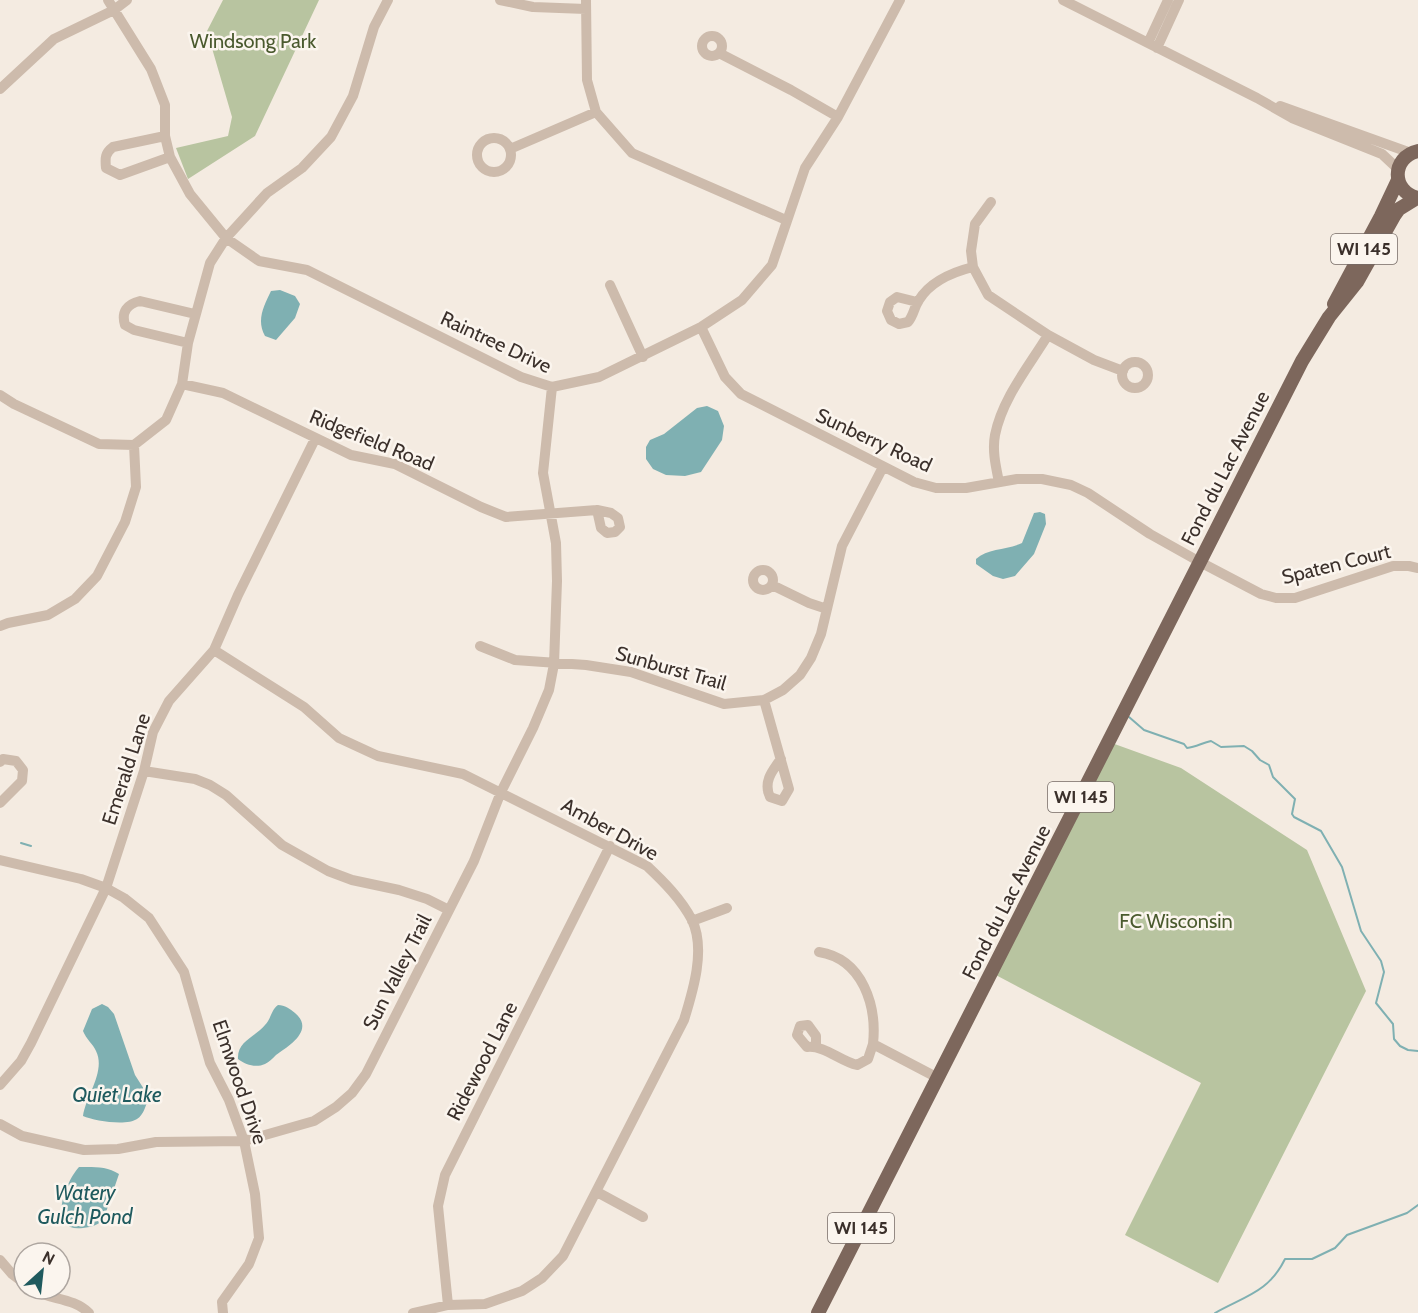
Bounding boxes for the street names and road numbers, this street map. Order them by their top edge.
road number: WI 145 [1331,234,1397,264]
street label: Raintree Drive [437,306,555,378]
street label: Fond du Lac Avenue [1176,387,1274,549]
street label: Sunberry Road [812,403,936,477]
street label: Ridgefield Road [306,404,438,476]
street label: Spaten Court [1279,539,1393,589]
street label: Sunburst Trail [613,641,730,695]
street label: Emerald Lane [97,710,155,828]
road number: WI 145 [1048,782,1114,812]
street label: Amber Drive [557,793,663,865]
street label: Fond du Lac Avenue [957,821,1055,983]
street label: Sun Valley Trail [358,910,437,1034]
street label: Ridewood Lane [442,997,522,1125]
street label: Elmwood Drive [207,1017,273,1147]
road number: WI 145 [828,1213,894,1243]

